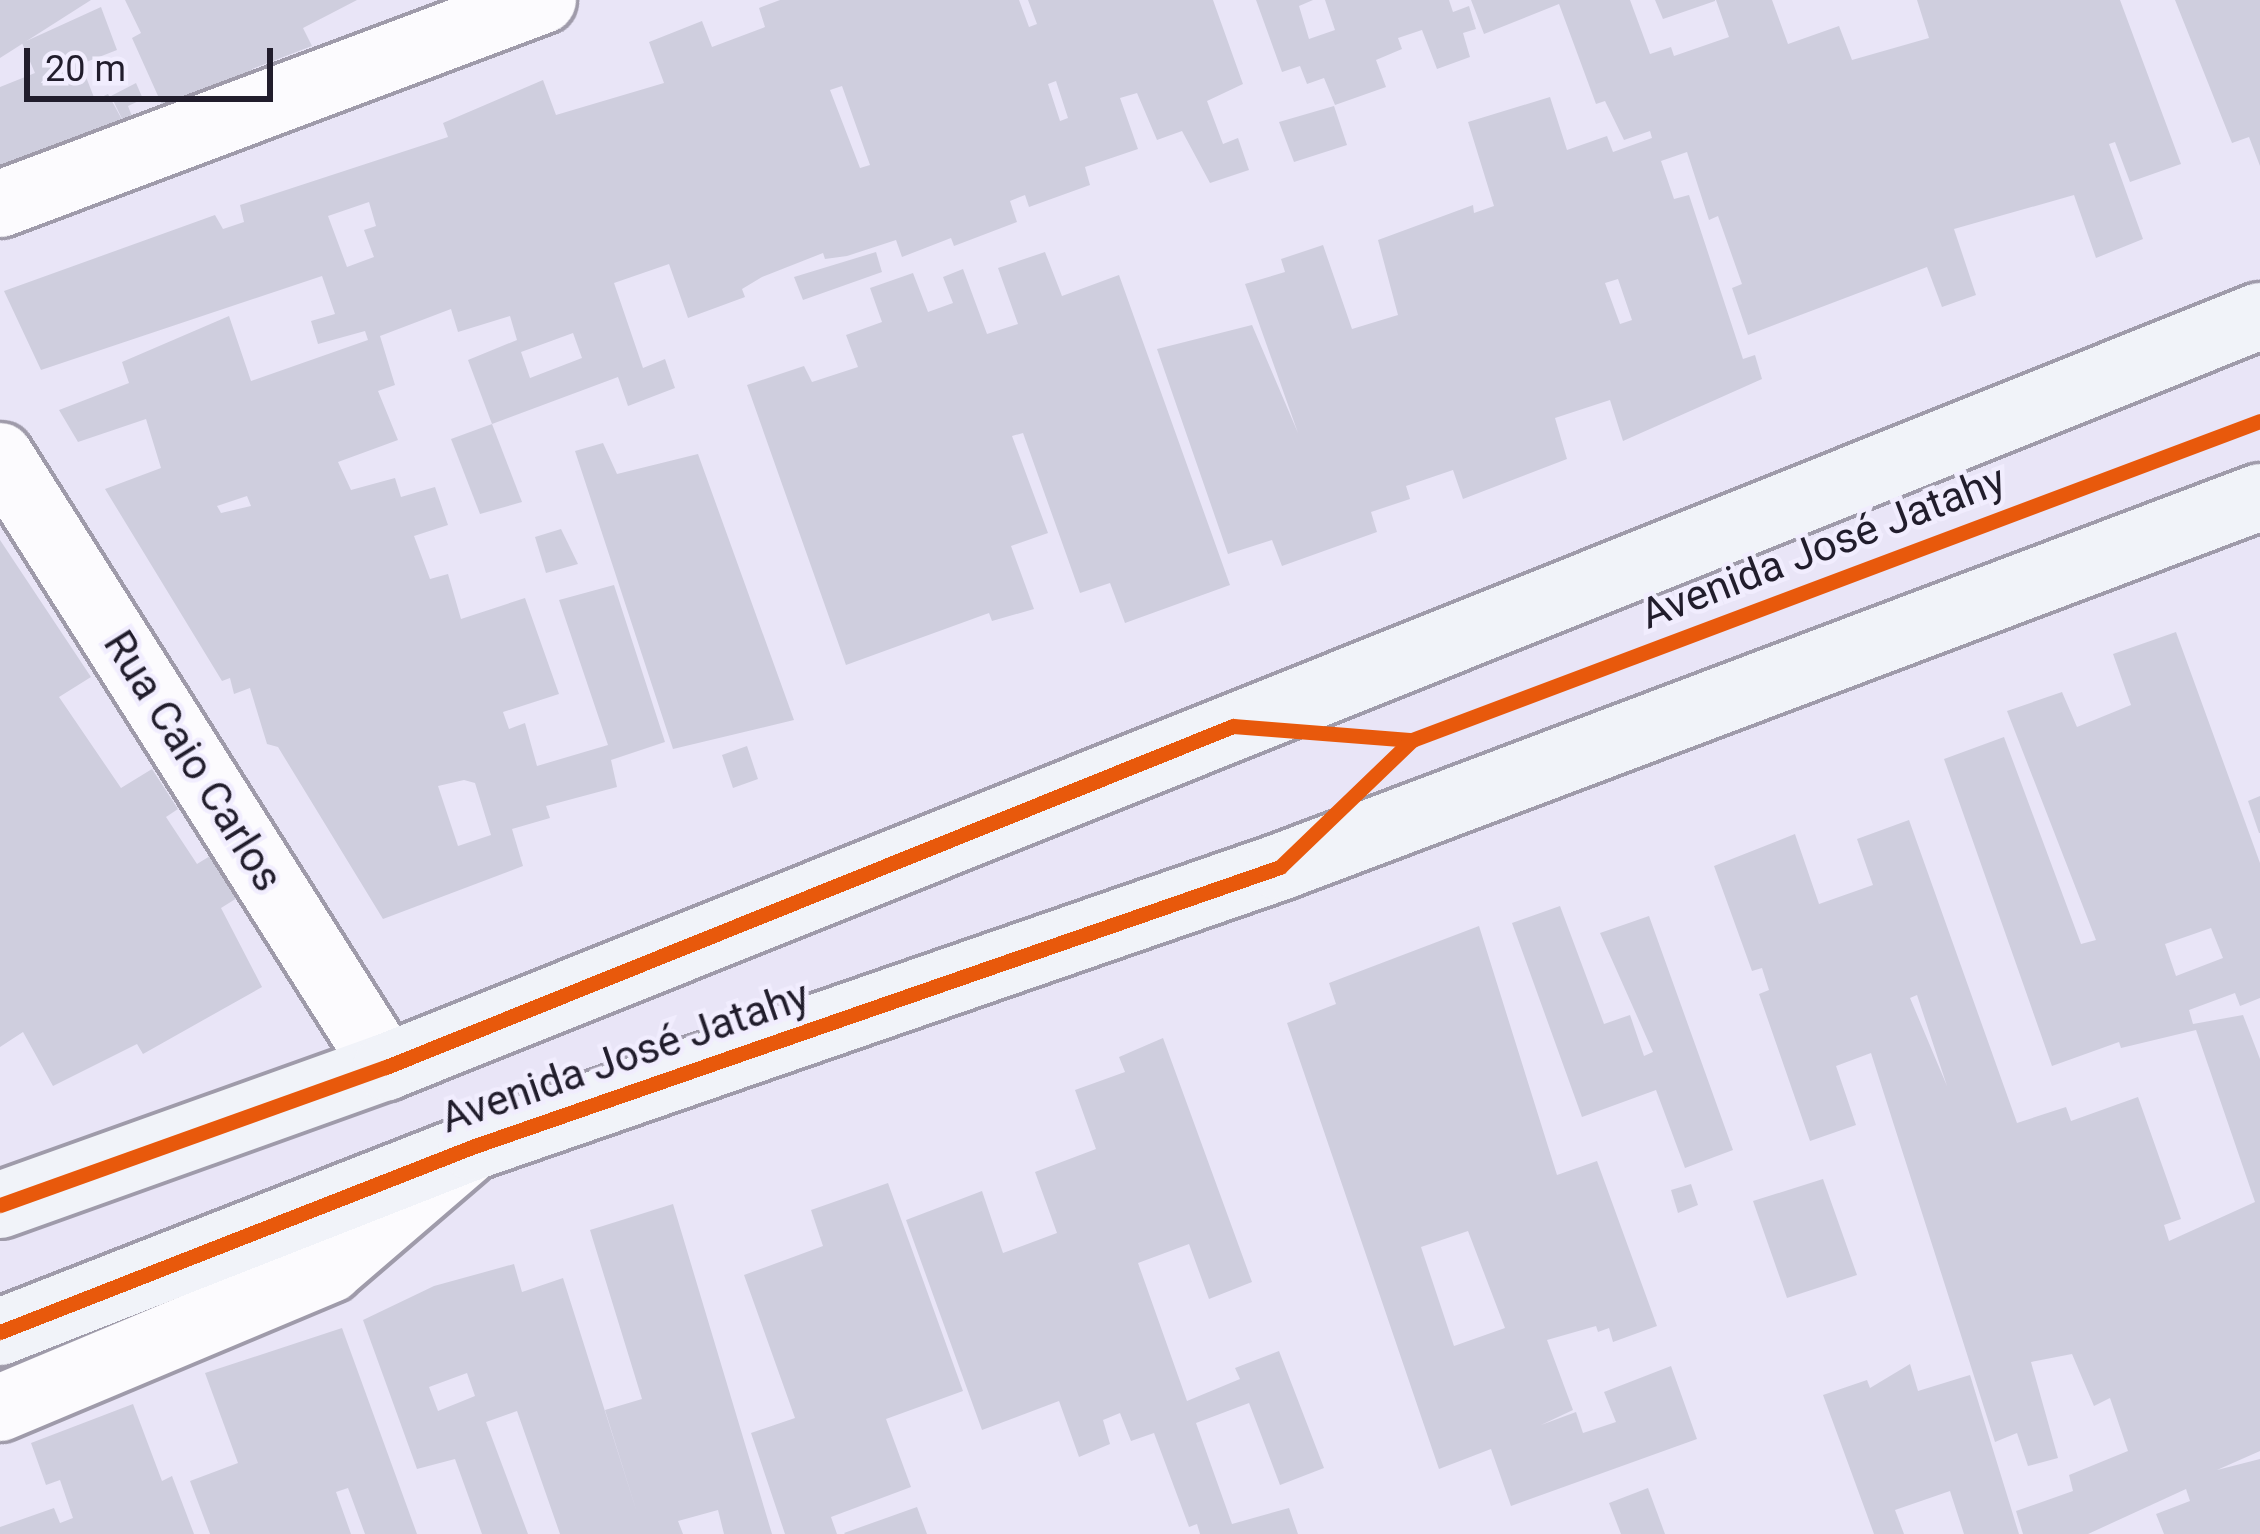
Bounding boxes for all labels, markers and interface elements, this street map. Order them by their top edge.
scale bar [30,24,279,98]
text: 20 m [45,48,126,90]
street label: Avenida José Jatahy [1634,454,2012,640]
street label: Rua Caio Carlos [93,622,293,900]
street label: Avenida José Jatahy [434,970,816,1144]

